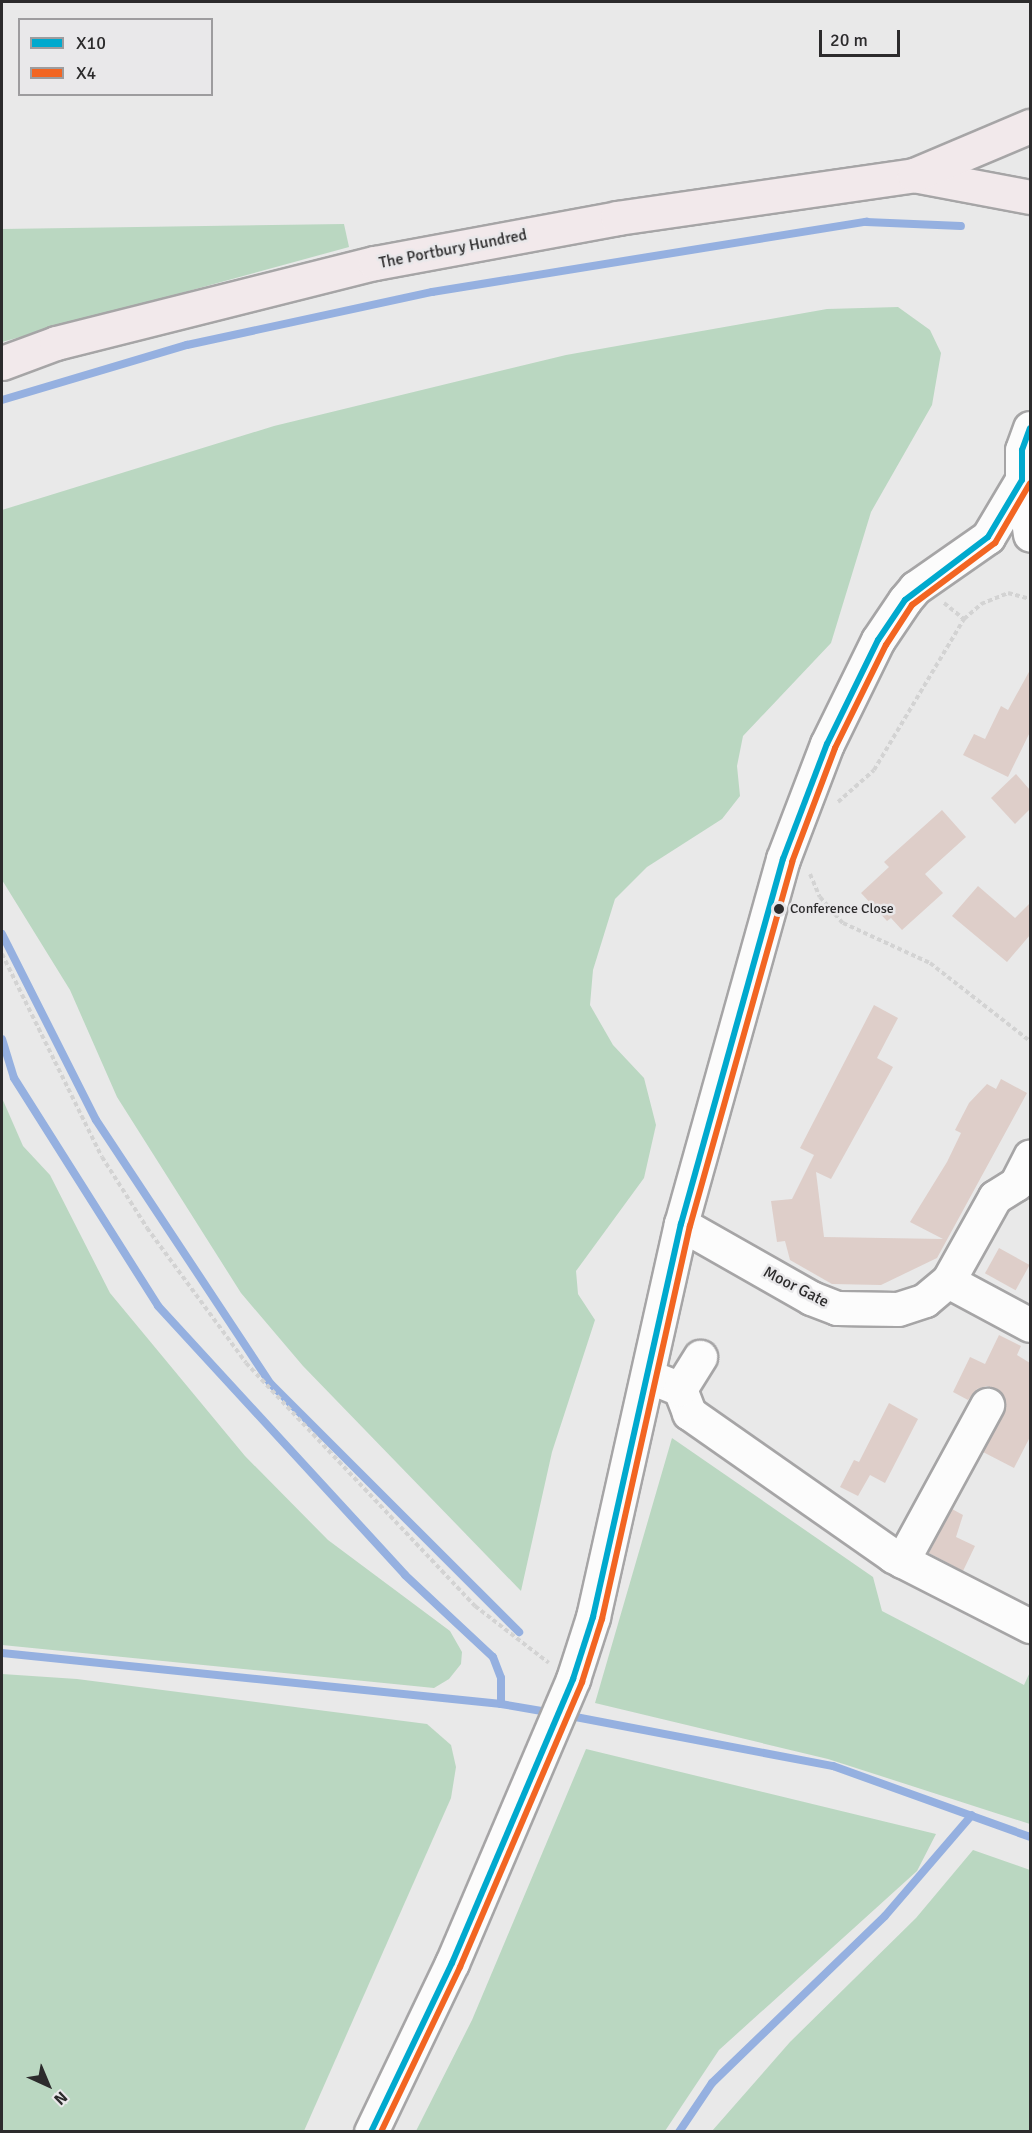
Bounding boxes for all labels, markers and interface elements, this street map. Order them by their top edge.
legend [18,18,213,96]
scale bar [822,18,903,56]
text: 20 m [830,29,868,51]
text: X10 [76,32,106,54]
text: X4 [76,62,96,84]
street label: The Portbury Hundred [377,225,529,273]
place label: Conference Close [790,901,894,917]
marker: Conference Close [773,903,785,915]
street label: Moor Gate [760,1262,832,1312]
north arrow [18,2055,78,2115]
text: N [50,2087,71,2109]

